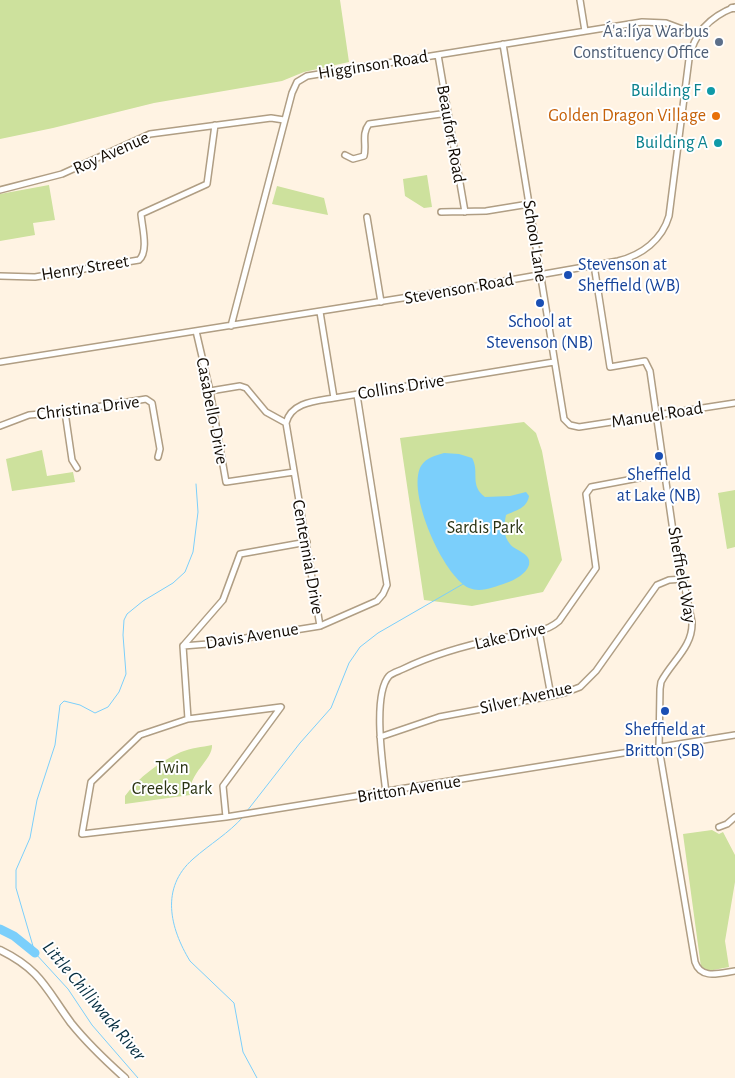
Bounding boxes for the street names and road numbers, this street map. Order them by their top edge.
street label: Higginson Road [316,46,430,84]
street label: Beaufort Road [432,83,470,185]
street label: Roy Avenue [70,127,152,179]
street label: School Lane [518,198,552,284]
street label: Henry Street [40,250,130,286]
street label: Stevenson Road [403,269,515,309]
street label: Casabello Drive [191,356,233,466]
street label: Collins Drive [356,369,446,405]
street label: Christina Drive [35,391,141,425]
street label: Manuel Road [610,397,704,433]
street label: Centennial Drive [287,498,329,616]
street label: Sheffield Way [663,525,701,625]
street label: Lake Drive [472,617,548,655]
street label: Davis Avenue [204,618,300,654]
street label: Silver Avenue [478,677,574,719]
street label: Britton Avenue [356,770,462,808]

